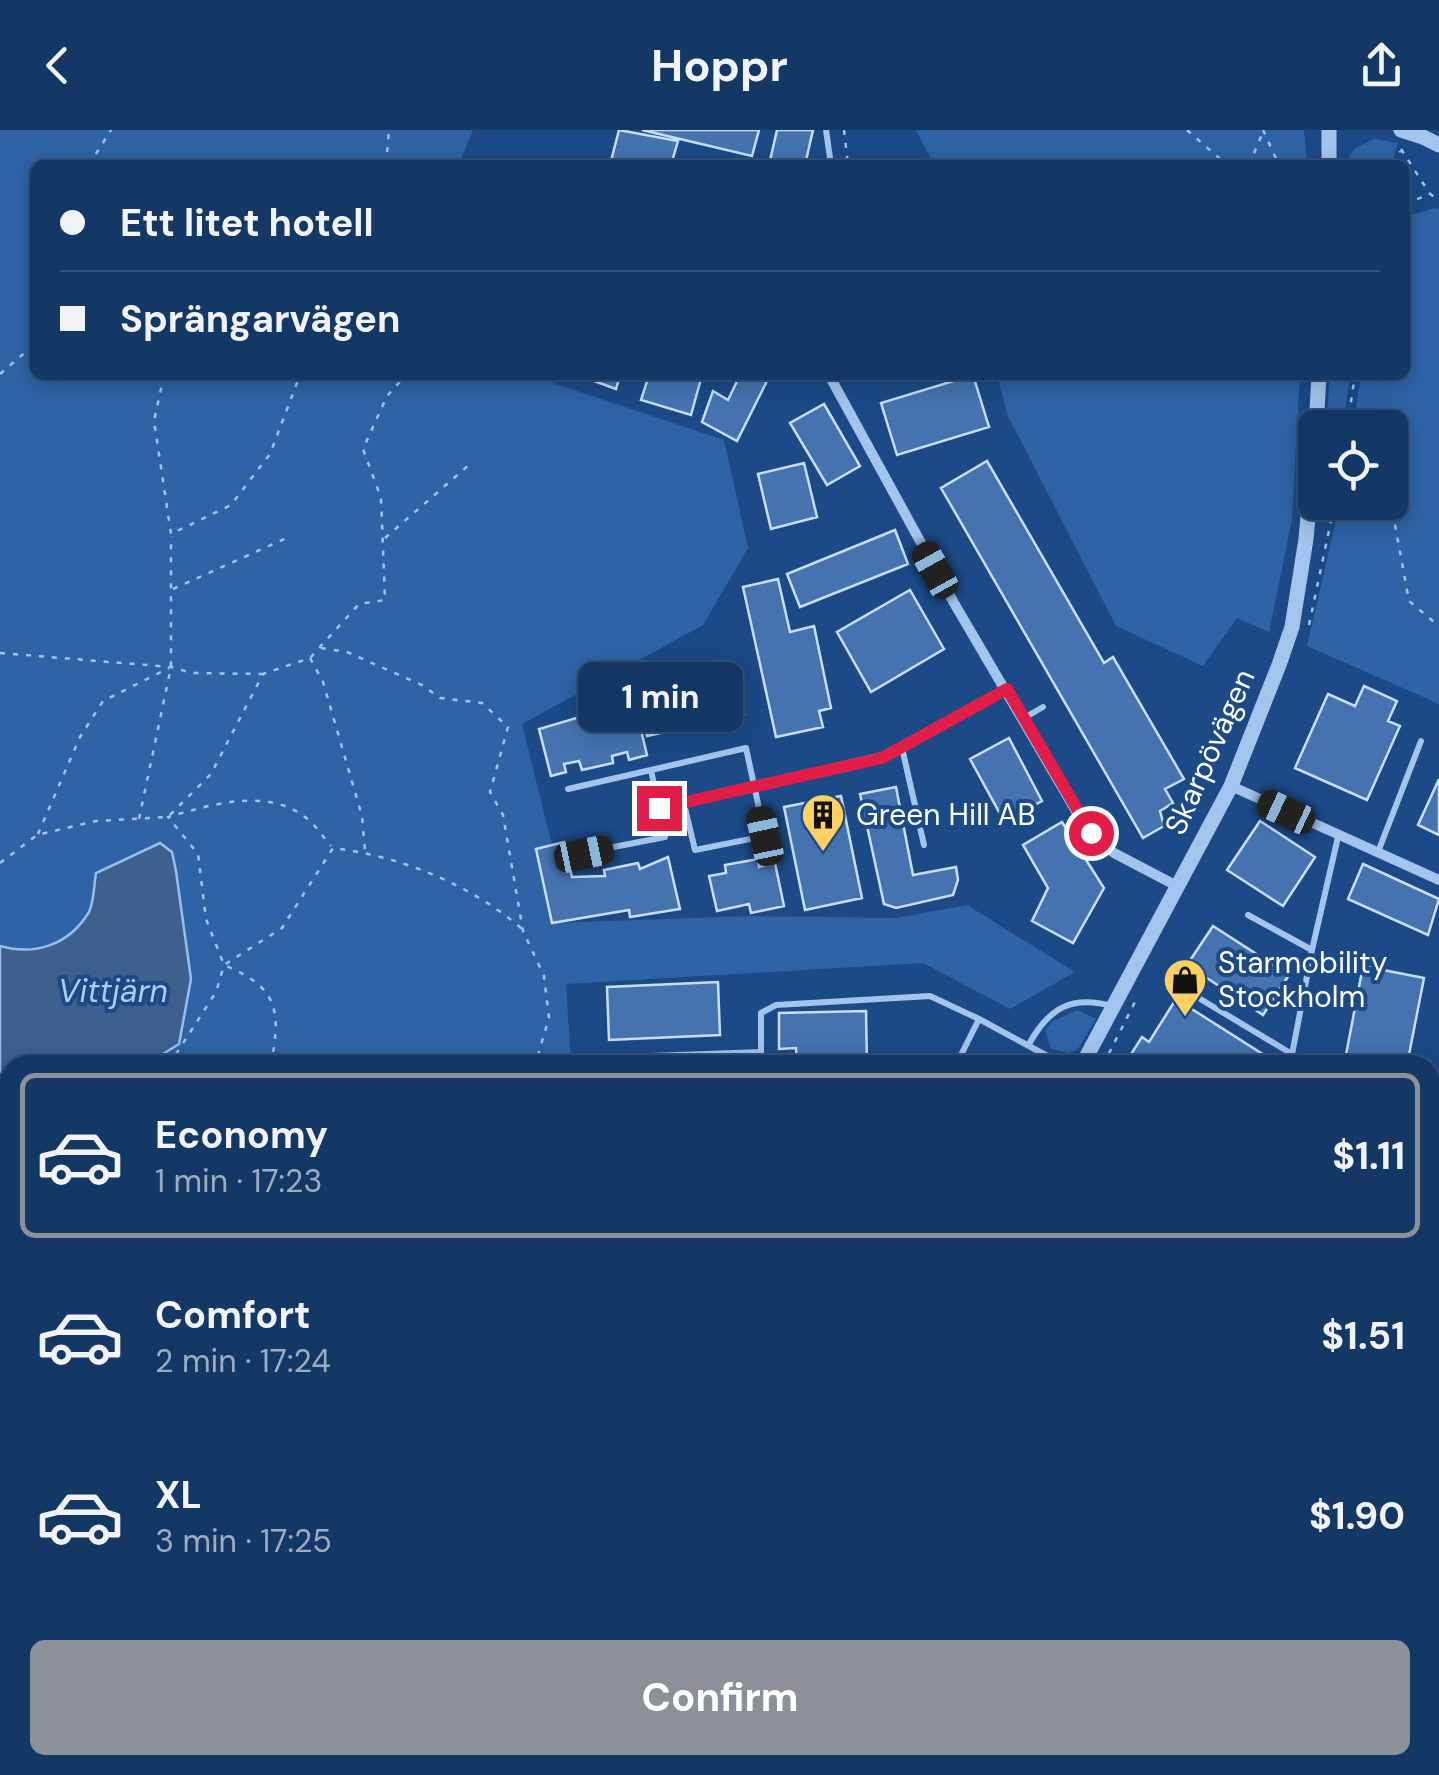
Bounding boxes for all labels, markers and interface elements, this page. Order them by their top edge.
text: Hoppr [651,36,788,95]
icon: back [30,38,85,93]
icon: share [1354,38,1409,93]
text: Ett litet hotell [120,198,374,248]
text: Sprängarvägen [120,294,400,344]
map controls [1298,410,1408,520]
button: locate [1298,410,1408,520]
car [907,536,963,604]
callout: 1 min [576,663,742,733]
street label: Skarpövägen [1156,663,1263,841]
text: 1 min [622,676,699,718]
route end [637,786,682,831]
car [1252,786,1320,838]
building icon: Green Hill AB [800,792,846,853]
place label: Green Hill AB [856,795,1036,834]
car [744,804,786,868]
route start [1069,811,1114,856]
car [552,833,616,875]
place label: Starmobility Stockholm [1218,943,1388,1016]
shop icon: Starmobility Stockholm [1162,957,1208,1018]
water label: Vittjärn [58,970,168,1012]
text: Economy [155,1110,328,1160]
icon: car [35,1111,125,1201]
text: $1.11 [1332,1131,1405,1181]
text: 1 min · 17:23 [155,1160,322,1202]
text: Comfort [155,1290,311,1340]
icon: car [35,1291,125,1381]
text: $1.51 [1321,1311,1405,1361]
text: 2 min · 17:24 [155,1340,331,1382]
text: XL [155,1470,202,1520]
icon: car [35,1471,125,1561]
text: $1.90 [1309,1491,1405,1541]
text: 3 min · 17:25 [155,1520,332,1562]
button: Confirm [30,1640,1410,1755]

